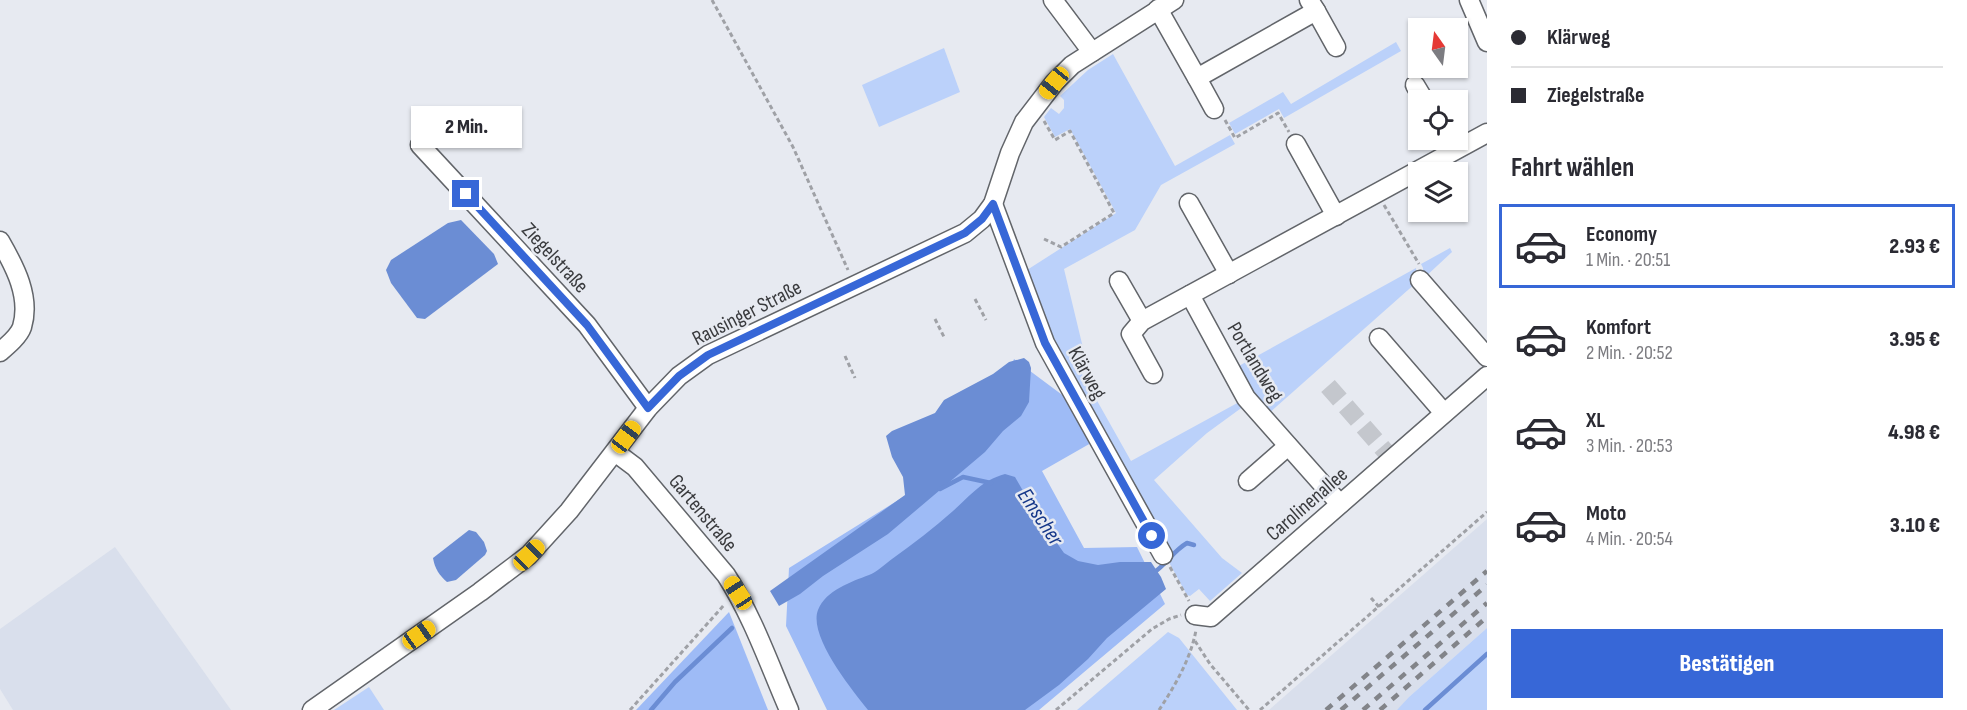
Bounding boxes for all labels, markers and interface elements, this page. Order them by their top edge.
north arrow [1408,18,1468,78]
map controls [1408,18,1468,222]
text: Klärweg [1547,24,1610,51]
car [1036,63,1072,103]
text: Ziegelstraße [1547,82,1644,109]
button: locate [1408,90,1468,150]
callout: 2 Min. [410,107,522,149]
text: 2 Min. [445,115,488,139]
text: Fahrt wählen [1511,152,1634,184]
button: layers [1408,162,1468,222]
route end [452,180,479,207]
street label: Ziegelstraße [516,218,594,298]
icon: car [1514,219,1568,273]
text: Economy [1586,221,1657,248]
text: 2.93 € [1889,233,1940,260]
text: 1 Min. · 20:51 [1586,248,1670,272]
street label: Rausinger Straße [688,275,806,351]
icon: car [1514,312,1568,366]
text: Komfort [1586,314,1651,341]
street label: Portlandweg [1221,318,1289,406]
text: 3.95 € [1889,326,1940,353]
text: 2 Min. · 20:52 [1586,341,1673,365]
street label: Klärweg [1062,342,1112,404]
icon: car [1514,405,1568,459]
text: XL [1586,407,1605,434]
car [608,417,644,457]
text: 4.98 € [1888,419,1940,446]
text: 3 Min. · 20:53 [1586,434,1673,458]
street label: Carolinenallee [1261,462,1353,546]
street label: Gartenstraße [663,469,743,557]
water label: Emscher [1011,483,1069,551]
icon: car [1514,498,1568,552]
text: Moto [1586,500,1626,527]
text: 3.10 € [1890,512,1940,539]
route start [1138,522,1165,549]
text: 4 Min. · 20:54 [1586,527,1673,551]
car [510,536,548,574]
car [721,573,755,613]
car [399,617,439,653]
button: Bestätigen [1511,629,1943,698]

